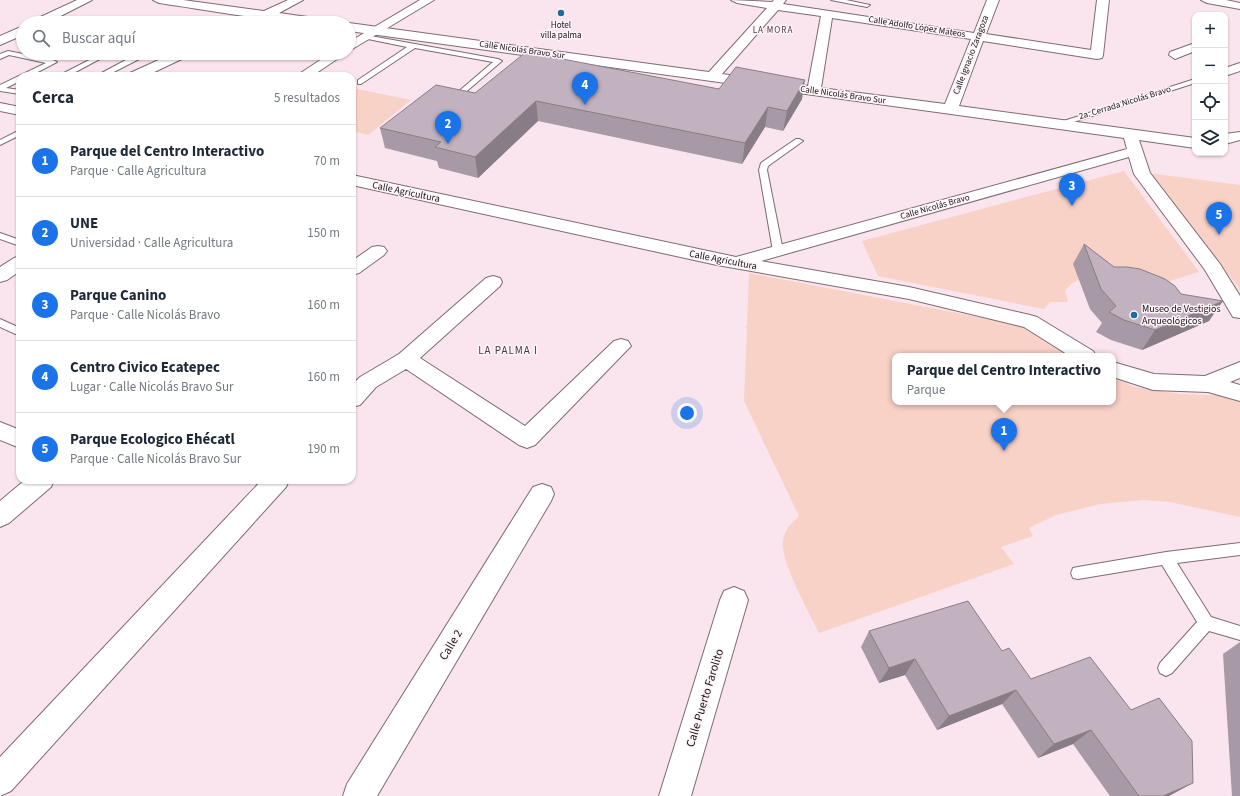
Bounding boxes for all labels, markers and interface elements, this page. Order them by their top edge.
marker: Hotel villa palma [556,8,566,18]
map controls [1192,12,1228,156]
button: + [1192,12,1228,48]
street label: Calle Adolfo López Mateos [868,13,967,41]
street label: Calle Ignacio Zaragoza [950,13,992,97]
search box [16,16,356,60]
place label: Hotel villa palma [540,19,582,42]
district label: LA MORA [753,24,793,37]
icon: search [30,27,52,49]
text: Buscar aquí [62,28,135,49]
street label: Calle Nicolás Bravo Sur [478,38,566,63]
button: − [1192,48,1228,84]
pin: 4 [572,72,598,105]
street label: Calle Nicolás Bravo Sur [799,83,887,108]
street label: 2a. Cerrada Nicolás Bravo [1077,83,1173,123]
button: locate [1192,84,1228,120]
text: Cerca [32,86,74,110]
text: 5 resultados [274,89,340,107]
pin: 2 [435,111,461,144]
button: layers [1192,120,1228,156]
text: Parque del Centro Interactivo [70,141,264,162]
text: 1 [42,152,48,170]
text: 70 m [314,152,340,170]
text: Parque · Calle Agricultura [70,162,206,180]
pin: 3 [1059,173,1085,206]
street label: Calle Agricultura [371,178,441,206]
street label: Calle Nicolás Bravo [899,191,971,223]
pin: 5 [1206,202,1232,235]
text: UNE [70,213,98,234]
text: 2 [42,224,48,242]
text: 150 m [307,224,340,242]
text: Universidad · Calle Agricultura [70,234,233,252]
street label: Calle Agricultura [688,247,758,273]
text: Parque Canino [70,285,166,306]
text: 3 [42,296,48,314]
text: 160 m [307,296,340,314]
place label: Museo de Vestigios Arqueológicos [1142,302,1221,328]
text: Parque · Calle Nicolás Bravo [70,306,220,324]
marker: Museo de Vestigios Arqueológicos [1129,310,1139,320]
district label: LA PALMA I [478,343,538,358]
popup [892,353,1116,405]
text: Centro Civico Ecatepec [70,357,220,378]
text: Parque del Centro Interactivo [907,360,1101,381]
text: 4 [42,368,48,386]
text: 160 m [307,368,340,386]
text: Lugar · Calle Nicolás Bravo Sur [70,378,234,396]
text: Parque [907,381,945,399]
your location [677,403,697,423]
pin: 1 [991,418,1017,451]
text: Parque Ecologico Ehécatl [70,429,235,450]
text: 5 [42,440,48,458]
text: 190 m [307,440,340,458]
text: Parque · Calle Nicolás Bravo Sur [70,450,241,468]
street label: Calle 2 [435,626,467,664]
street label: Calle Puerto Farolito [682,647,728,749]

